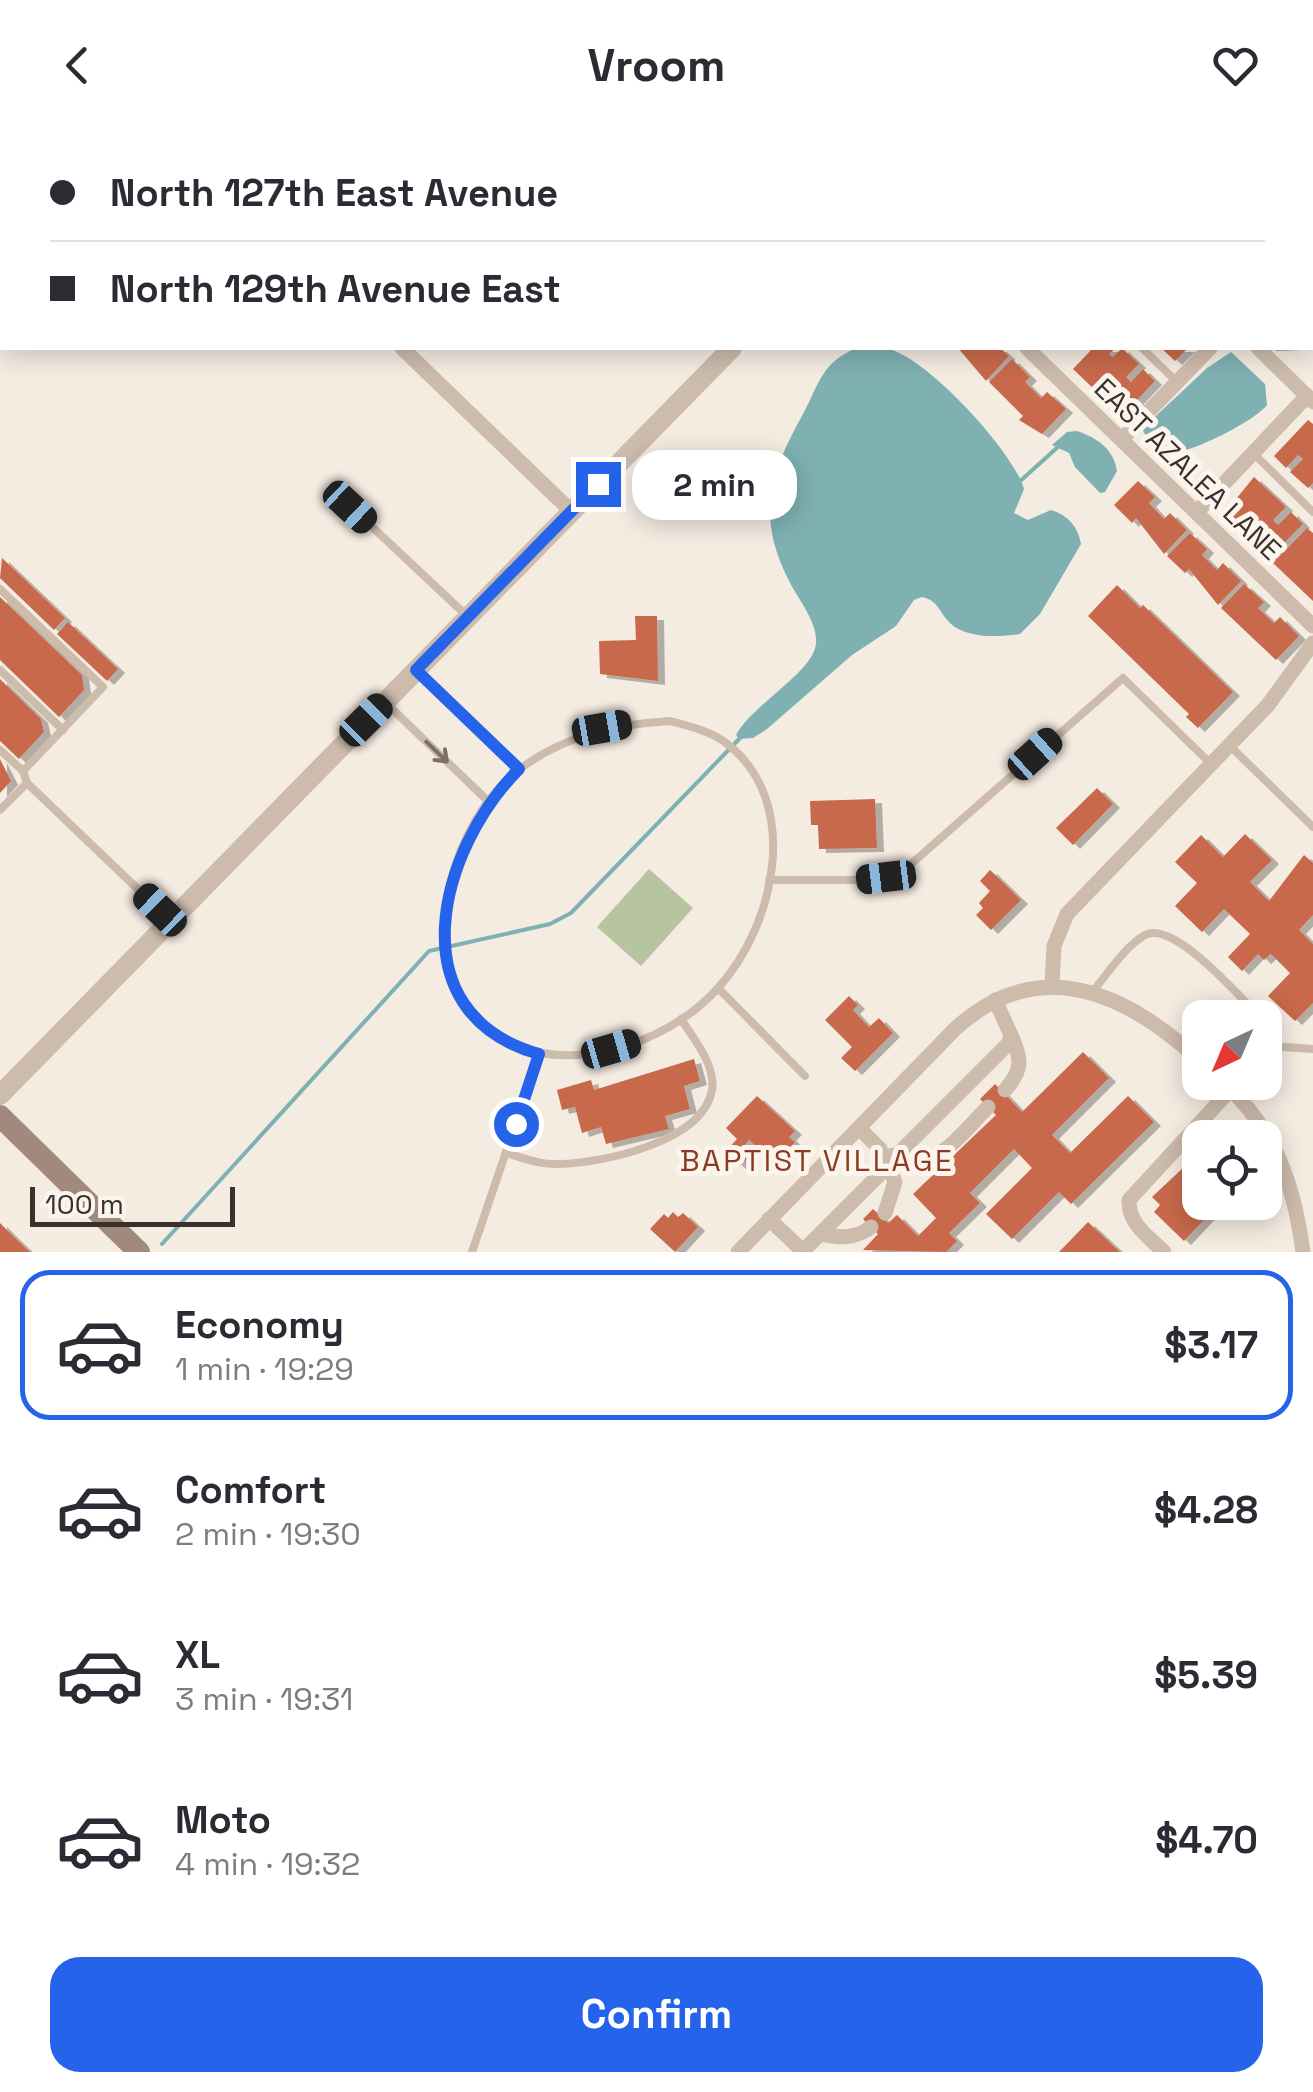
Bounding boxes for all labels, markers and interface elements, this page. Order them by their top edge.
text: Vroom [588,37,725,94]
icon: back [50,38,105,93]
icon: heart [1208,38,1263,93]
text: North 127th East Avenue [110,169,558,217]
text: North 129th Avenue East [110,265,561,313]
street label: EAST AZALEA LANE [1087,370,1289,568]
callout: 2 min [633,449,798,519]
route end [576,462,621,507]
text: 2 min [673,465,756,505]
car [318,476,382,538]
car [334,688,398,752]
car [570,708,634,748]
car [1003,723,1067,785]
one-way arrow [424,740,448,764]
car [854,858,918,896]
car [128,878,192,942]
north arrow [1182,1000,1282,1100]
map controls [1182,1000,1282,1220]
car [578,1026,644,1072]
route start [494,1102,539,1147]
button: locate [1182,1120,1282,1220]
district label: BAPTIST VILLAGE [680,1141,954,1180]
scale bar [30,1182,235,1226]
text: 100 m [45,1186,124,1222]
icon: car [55,1300,145,1390]
text: Economy [175,1301,344,1349]
text: $3.17 [1164,1321,1258,1369]
text: 1 min · 19:29 [175,1349,354,1389]
icon: car [55,1465,145,1555]
text: Comfort [175,1466,326,1514]
text: $4.28 [1154,1486,1258,1534]
text: 2 min · 19:30 [175,1514,361,1554]
icon: car [55,1630,145,1720]
text: XL [175,1631,220,1679]
text: $5.39 [1154,1651,1258,1699]
text: 3 min · 19:31 [175,1679,353,1719]
icon: car [55,1795,145,1885]
text: Moto [175,1796,271,1844]
text: $4.70 [1155,1816,1258,1864]
text: 4 min · 19:32 [175,1844,360,1884]
button: Confirm [50,1957,1263,2072]

